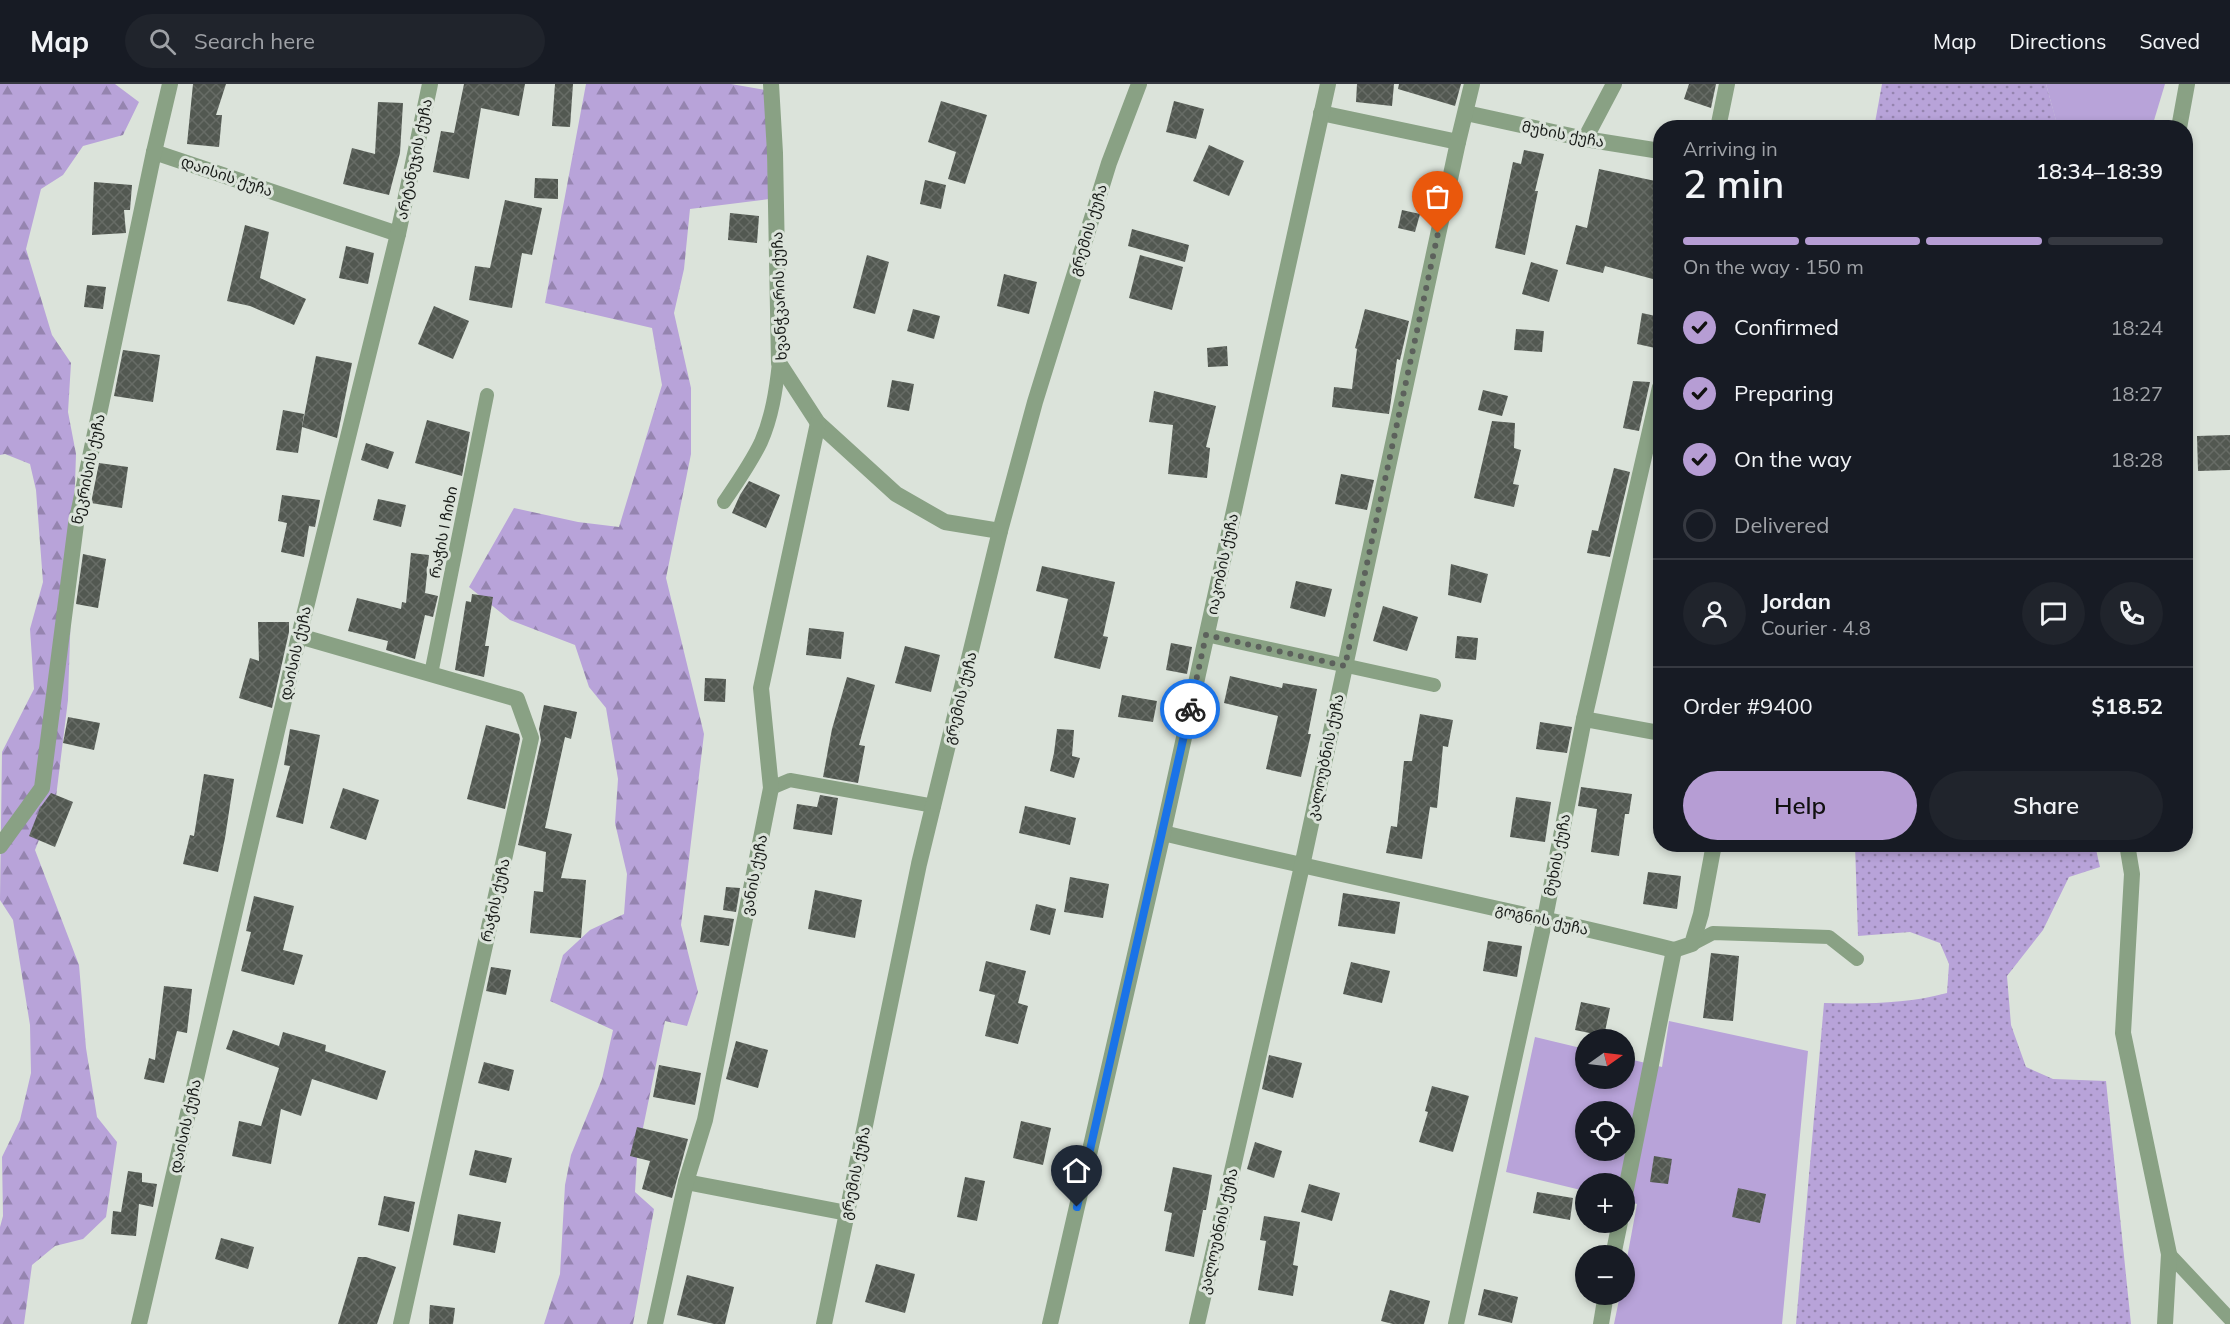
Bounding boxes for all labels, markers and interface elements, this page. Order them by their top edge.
search box [125,14,545,68]
text: Map [30,24,89,59]
icon: search [146,25,179,58]
text: Search here [194,27,315,55]
text: Map [1933,28,1976,54]
text: Directions [2009,28,2106,54]
text: Saved [2139,28,2200,54]
street label: არტანუჯის ქუჩა [392,97,436,221]
street label: მუხის ქუჩა [1520,117,1606,151]
text: Arriving in [1683,136,1778,161]
street label: დაისის ქუჩა [179,151,275,201]
text: 18:34–18:39 [2036,157,2163,185]
text: 2 min [1683,159,1784,208]
pin [1412,171,1463,233]
icon: bag [1421,180,1454,213]
street label: გრემის ქუჩა [1065,182,1111,278]
street label: ხვანჭკარის ქუჩა [767,231,791,361]
text: On the way · 150 m [1683,254,1864,279]
icon: check [1683,311,1716,344]
text: Confirmed [1734,313,1839,341]
text: 18:24 [2110,315,2163,340]
icon: check [1683,377,1716,410]
text: Preparing [1734,379,1834,407]
text: 18:27 [2110,381,2163,406]
street label: ნეკრისის ქუჩა [67,412,109,526]
icon: check [1683,443,1716,476]
text: On the way [1734,445,1852,473]
text: 18:28 [2110,447,2163,472]
street label: რაჭის I ჩიხი [425,484,461,580]
text: Delivered [1734,511,1829,539]
street label: იაკობის ქუჩა [1202,512,1242,616]
button: person [1683,582,1746,645]
button: chat [2022,582,2085,645]
button: phone [2100,582,2163,645]
text: Jordan [1761,587,1831,615]
street label: დაისის ქუჩა [275,604,315,702]
text: Courier · 4.8 [1761,615,1871,640]
street label: გრემის ქუჩა [939,650,981,746]
courier [1160,679,1220,739]
street label: კალოუბნის ქუჩა [1302,692,1348,822]
text: Order #9400 [1683,692,1813,720]
text: $18.52 [2092,692,2163,720]
icon: bike [1174,693,1207,726]
button: Help [1683,771,1917,840]
button: Share [1929,771,2163,840]
street label: მუხის ქუჩა [1540,812,1574,898]
street label: ვანის ქუჩა [737,833,771,917]
street label: რაჭის ქუჩა [476,856,514,944]
street label: გოგნის ქუჩა [1494,899,1590,939]
north arrow [1575,1029,1635,1089]
map controls [1575,1029,1635,1305]
street label: დაისის ქუჩა [165,1077,205,1175]
button: locate [1575,1101,1635,1161]
street label: გრემის ქუჩა [836,1125,874,1221]
pin [1051,1145,1102,1207]
icon: home [1060,1154,1093,1187]
street label: კალოუბნის ქუჩა [1194,1166,1242,1296]
button: + [1575,1173,1635,1233]
button: − [1575,1245,1635,1305]

